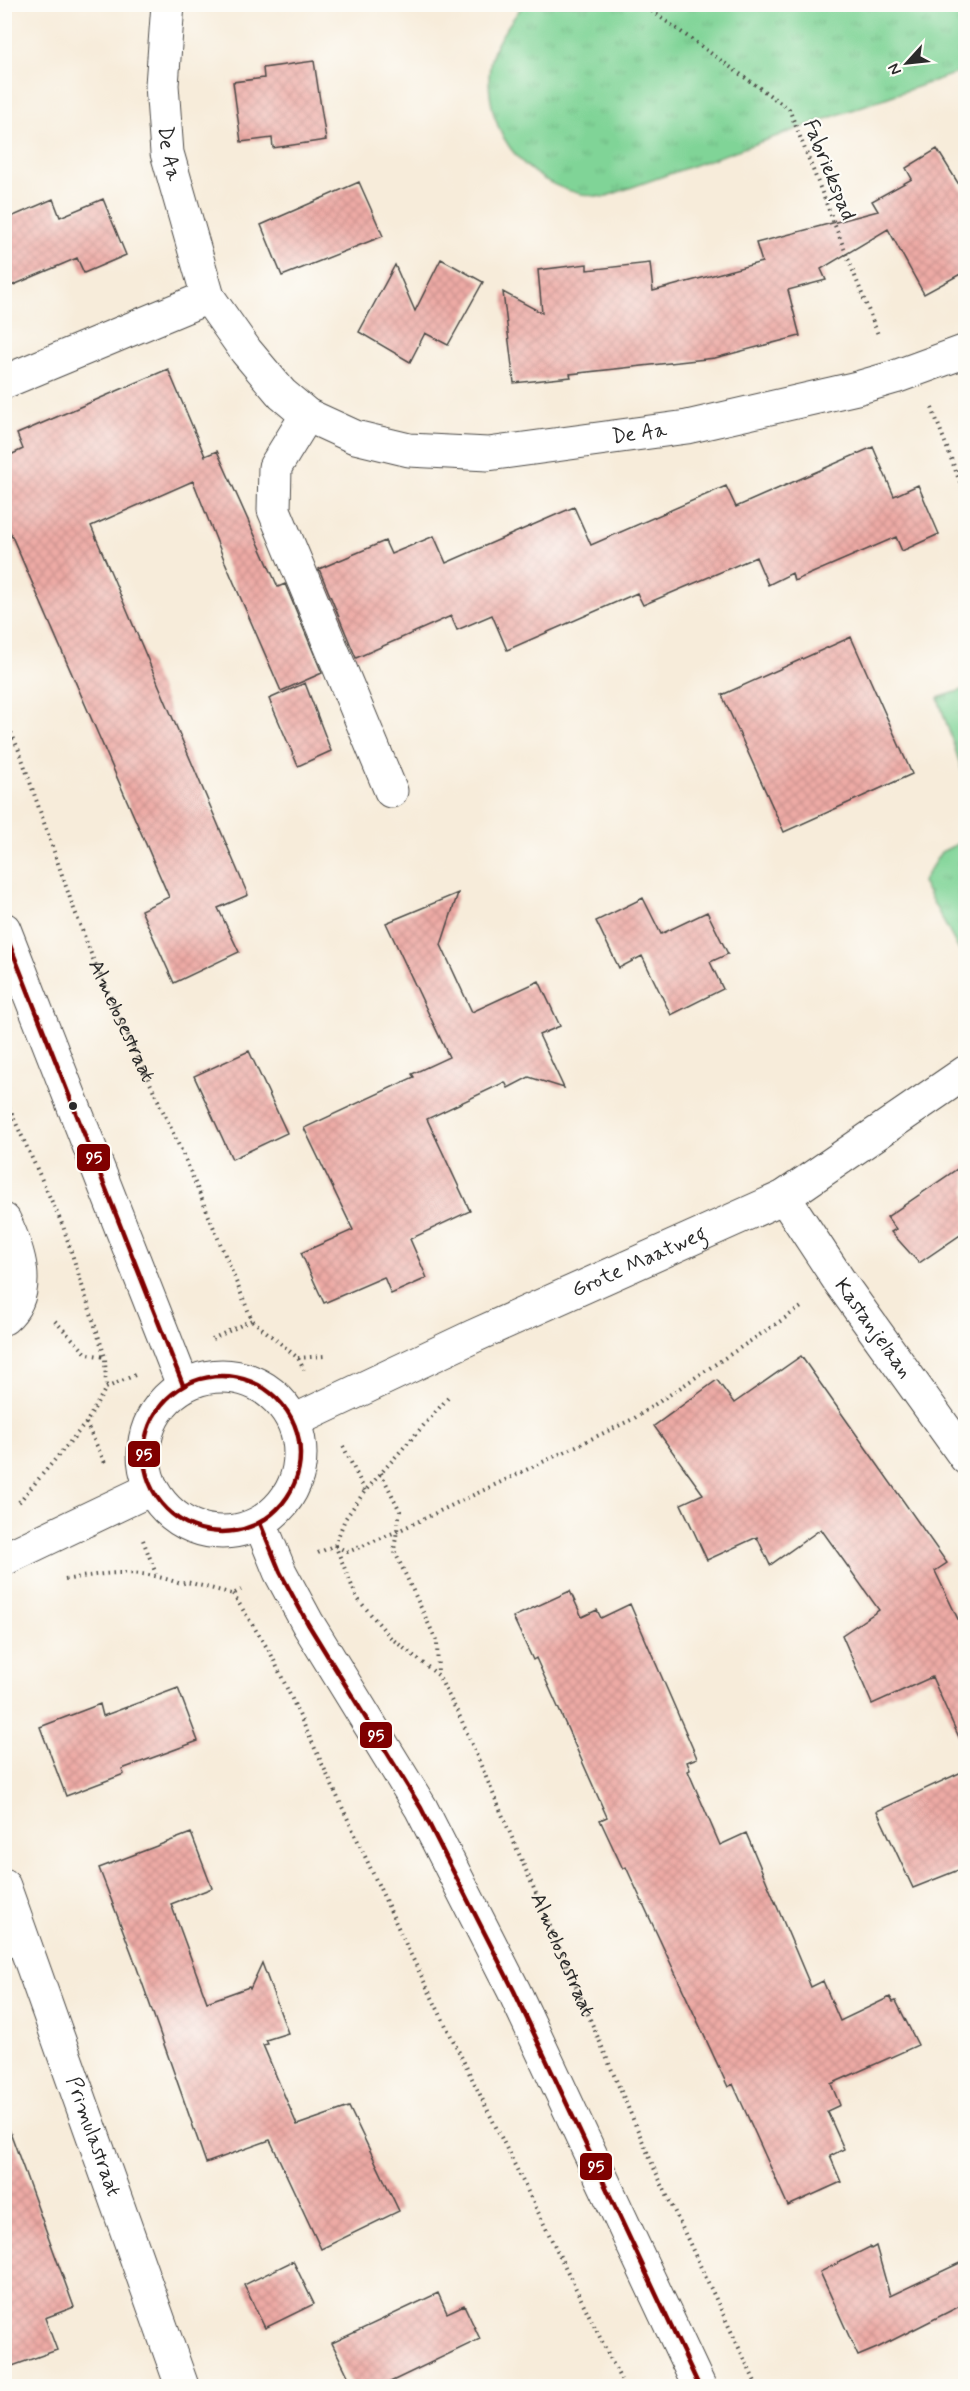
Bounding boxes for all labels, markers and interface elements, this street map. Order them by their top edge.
north arrow [877,33,937,93]
text: N [883,60,907,79]
street label: Fabriekspad [796,115,862,225]
street label: De Aa [151,125,188,184]
street label: De Aa [610,416,669,451]
street label: Almelosestraat [81,955,162,1087]
unlabelled marker [67,1100,79,1112]
line badge: 95 [76,1143,111,1172]
text: 95 [86,1148,103,1169]
street label: Grote Maatweg [567,1220,712,1304]
street label: Kastanjelaan [828,1273,919,1384]
line badge: 95 [127,1440,161,1468]
text: 95 [136,1445,153,1466]
line badge: 95 [359,1721,393,1749]
text: 95 [368,1726,385,1747]
street label: Almelosestraat [523,1889,601,2021]
street label: Primulastraat [59,2073,127,2200]
line badge: 95 [579,2152,613,2181]
text: 95 [588,2157,605,2178]

